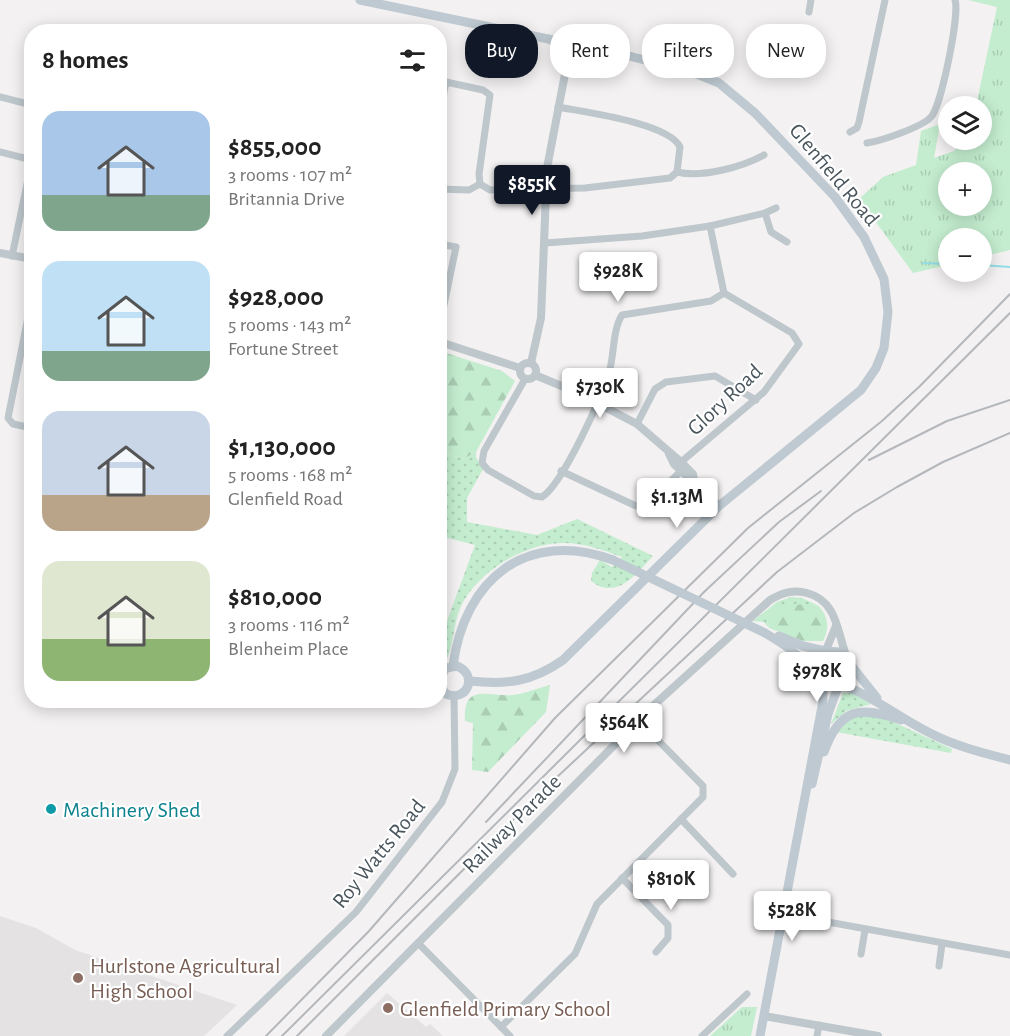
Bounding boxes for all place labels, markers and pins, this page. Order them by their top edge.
pin: $855K [490,165,574,216]
pin: $928K [576,252,660,303]
pin: $730K [558,368,642,419]
pin: $1.13M [628,478,726,529]
pin: $978K [775,652,859,703]
pin: $564K [582,703,666,754]
place label: Machinery Shed [63,799,201,821]
marker: Machinery Shed [44,802,58,816]
pin: $810K [629,860,713,911]
pin: $528K [750,891,834,942]
place label: Hurlstone Agricultural High School [90,955,280,1002]
marker: Hurlstone Agricultural High School [71,971,85,985]
place label: Glenfield Primary School [400,998,611,1020]
marker: Glenfield Primary School [381,1001,395,1015]

